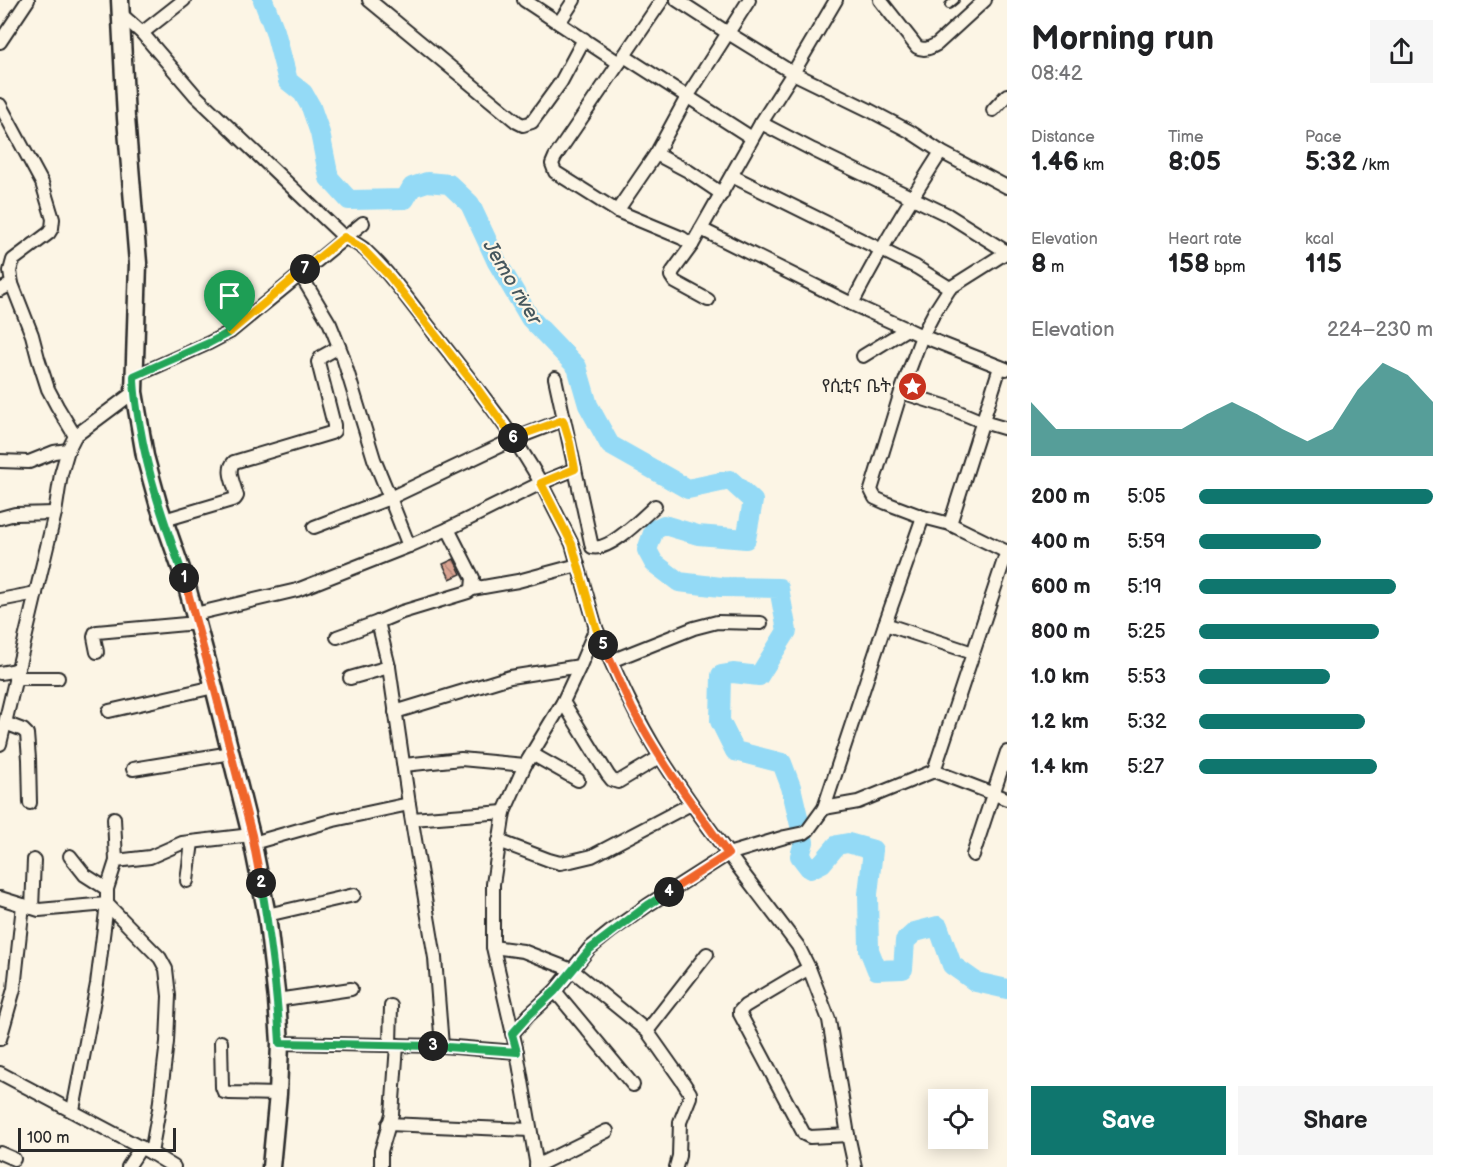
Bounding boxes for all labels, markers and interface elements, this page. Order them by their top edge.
text: Morning run [1031,19,1214,59]
button: share [1370,20,1433,83]
text: 08:42 [1031,62,1082,86]
text: Distance [1031,128,1095,147]
text: Time [1168,128,1203,147]
text: Pace [1305,128,1341,147]
text: 1.46 [1031,147,1079,178]
text: 8:05 [1168,147,1221,178]
text: 5:32 [1305,147,1357,178]
text: km [1079,156,1104,175]
text: /km [1357,156,1390,175]
text: Elevation [1031,230,1098,249]
text: Heart rate [1168,230,1242,249]
text: kcal [1305,230,1334,249]
water label: Jemo river [477,235,548,331]
text: 8 [1031,249,1047,280]
text: 158 [1168,249,1210,280]
text: 115 [1305,249,1342,280]
pin: 7 [290,254,320,284]
text: m [1047,258,1064,277]
text: bpm [1210,258,1245,277]
text: 7 [301,259,309,278]
pin [204,270,255,332]
icon: arrive [213,279,246,312]
text: Elevation [1031,318,1114,342]
text: 224–230 m [1327,318,1433,342]
place icon: የሲቲና ቤት [896,370,928,402]
place label: የሲቲና ቤት [822,376,891,397]
pin: 6 [498,423,528,453]
text: 6 [508,428,518,447]
text: 200 m [1031,485,1090,509]
text: 5:05 [1127,485,1166,509]
text: 400 m [1031,530,1090,554]
text: 5:59 [1127,530,1166,554]
pin: 1 [169,563,199,593]
text: 1 [181,568,187,587]
text: 600 m [1031,575,1091,599]
text: 5:19 [1127,575,1162,599]
text: 800 m [1031,620,1090,644]
text: 5:25 [1127,620,1166,644]
pin: 5 [588,630,618,660]
text: 5 [598,635,608,654]
text: 1.0 km [1031,665,1089,689]
text: 5:53 [1127,665,1166,689]
text: 1.2 km [1031,710,1089,734]
text: 5:32 [1127,710,1167,734]
text: 1.4 km [1031,755,1089,779]
text: 5:27 [1127,755,1164,779]
pin: 2 [246,868,276,898]
text: 2 [256,873,266,892]
pin: 4 [654,877,684,907]
text: 4 [664,882,674,901]
pin: 3 [418,1031,448,1061]
text: 3 [428,1036,438,1055]
button: Save [1031,1086,1226,1155]
button: Share [1238,1086,1433,1155]
map controls [928,1089,988,1149]
button: locate [928,1089,988,1149]
scale bar [18,1125,176,1152]
text: 100 m [27,1129,70,1148]

